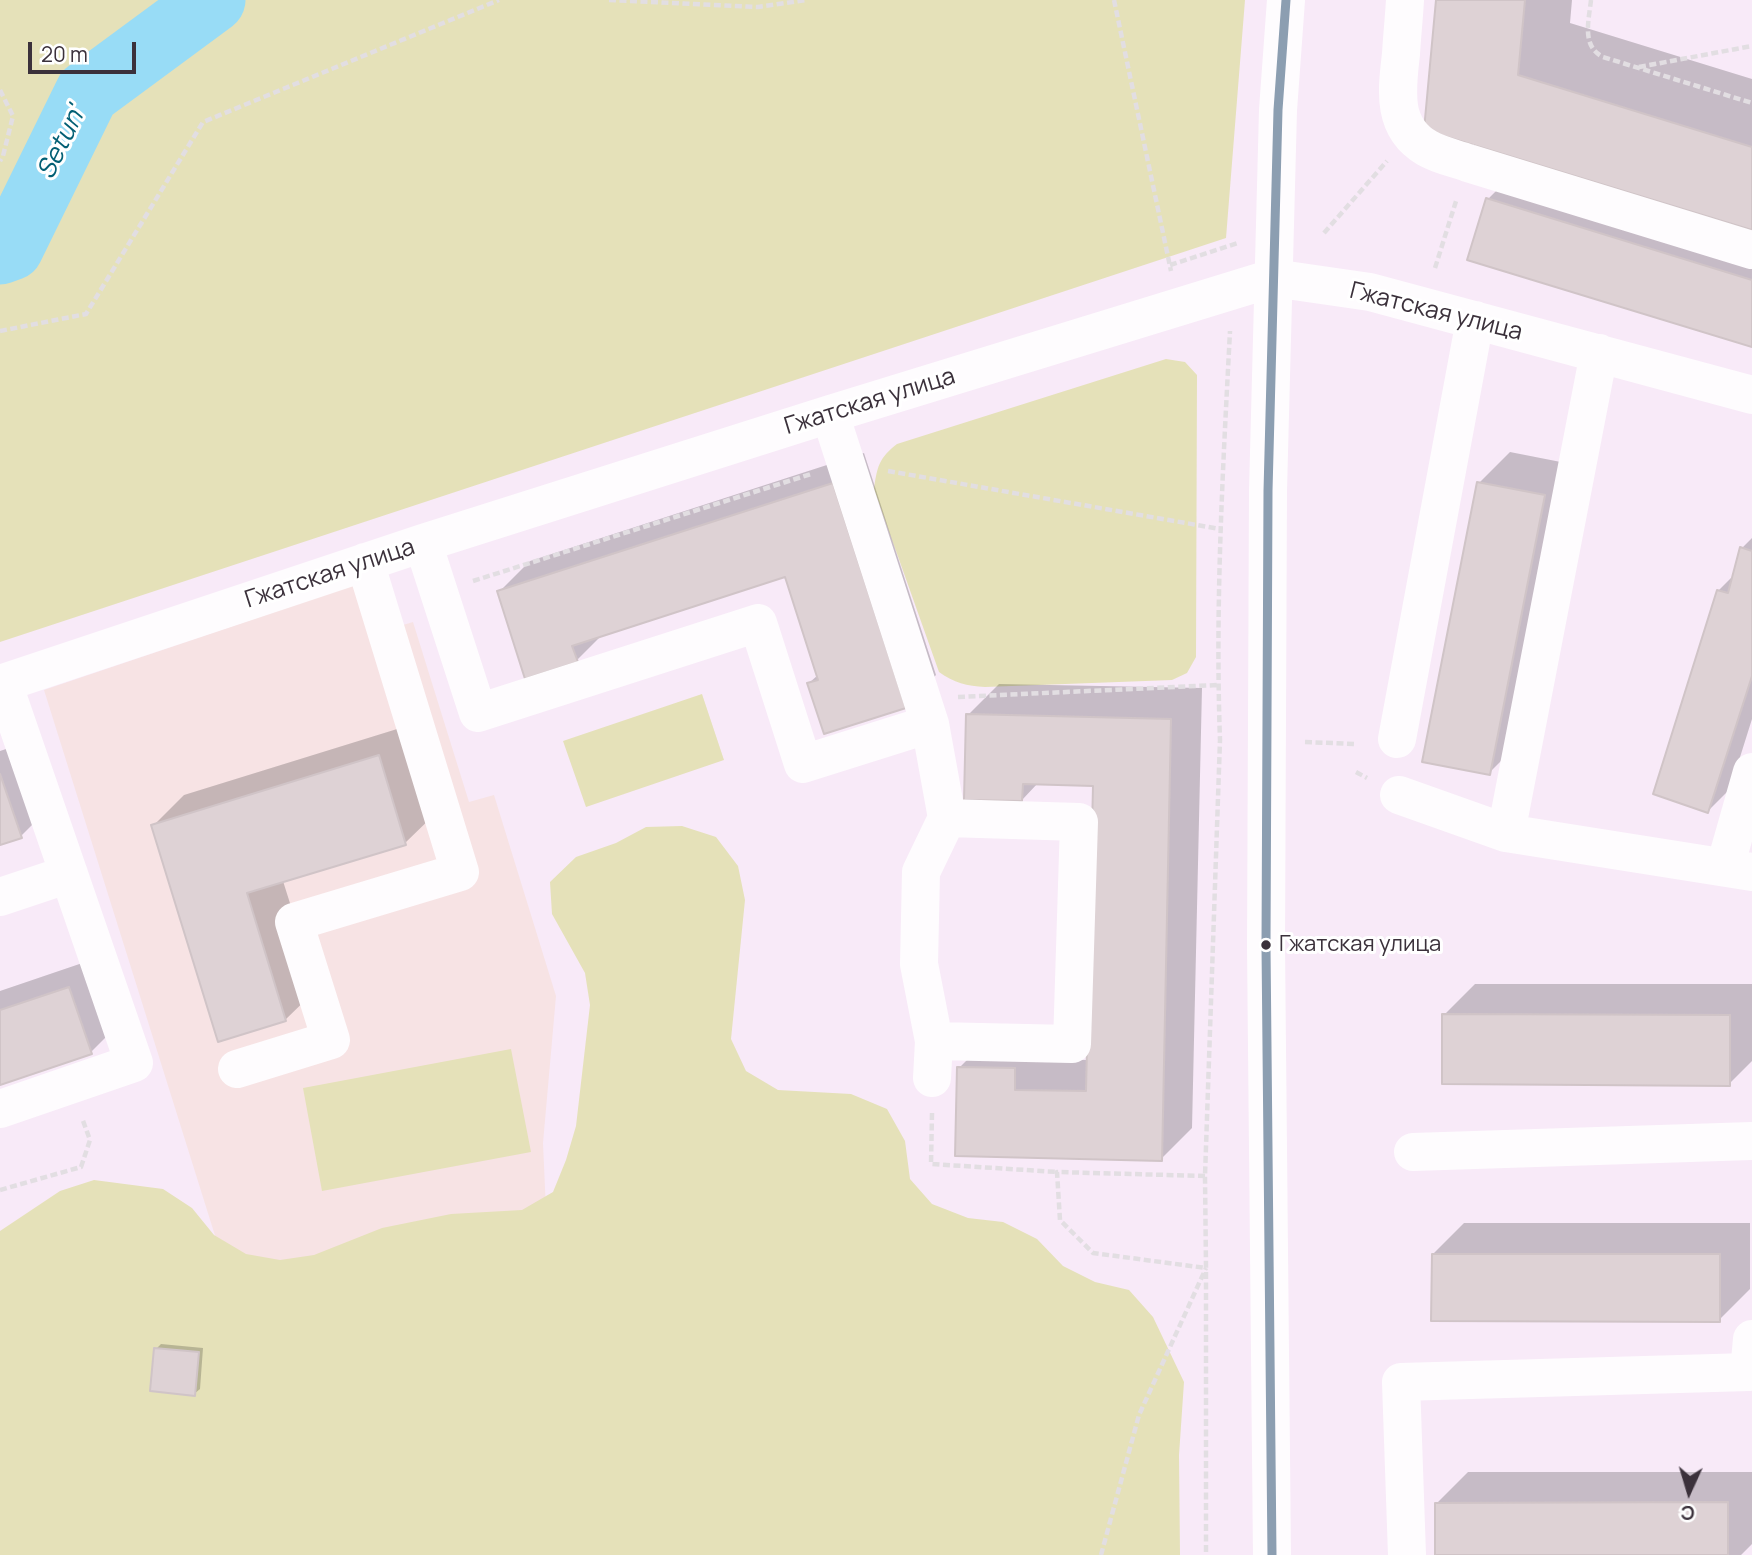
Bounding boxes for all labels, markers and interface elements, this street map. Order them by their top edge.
scale bar [32,28,140,72]
text: 20 m [41,40,88,68]
water label: Setun' [31,102,93,184]
street label: Гжатская улица [1347,277,1525,347]
street label: Гжатская улица [781,362,959,442]
street label: Гжатская улица [241,533,419,615]
place label: Гжатская улица [1279,932,1441,958]
marker: Гжатская улица [1259,938,1273,952]
north arrow [1654,1457,1724,1527]
text: С [1680,1499,1695,1526]

